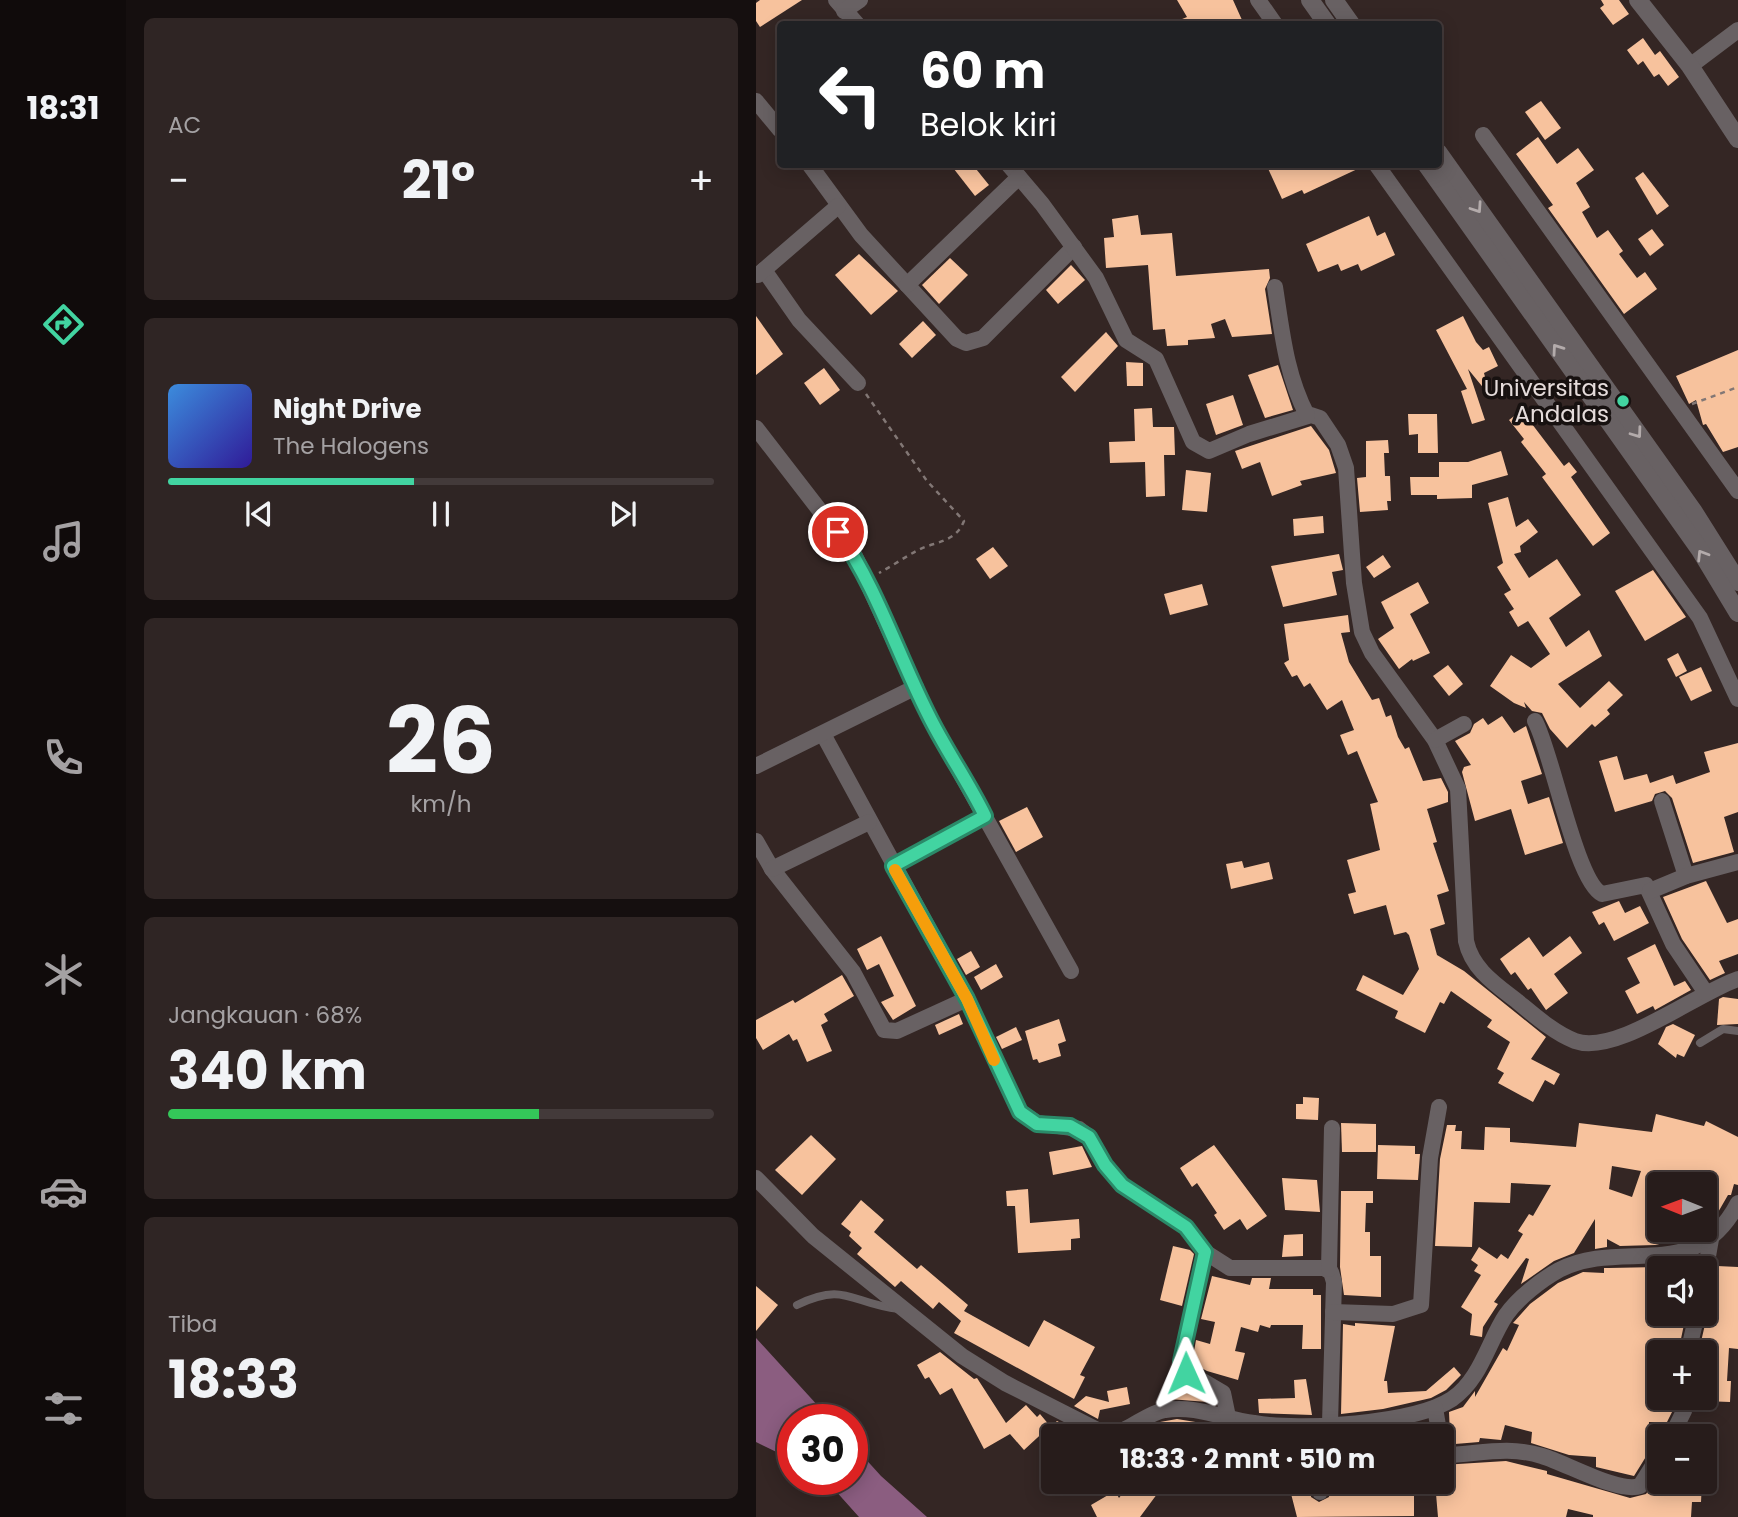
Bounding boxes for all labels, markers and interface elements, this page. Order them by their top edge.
text: 60 m [920,37,1045,105]
icon: left [805,49,896,140]
text: 18:31 [26,85,100,130]
text: Belok kiri [920,102,1057,147]
text: AC [168,109,201,141]
text: 21° [402,144,475,217]
text: − [168,154,189,207]
text: + [688,154,714,207]
one-way arrow [1469,200,1481,213]
icon: directions [39,300,88,349]
one-way arrow [1553,344,1565,357]
place label: Universitas Andalas [1484,372,1609,430]
text: Night Drive [273,391,421,427]
marker: Universitas Andalas [1615,393,1631,409]
one-way arrow [1629,425,1641,438]
text: The Halogens [273,430,429,462]
icon: previous [240,495,278,533]
icon: pause [422,495,460,533]
icon: next [604,495,642,533]
pin [808,502,868,562]
icon: arrive [819,513,857,551]
icon: music [39,517,88,566]
one-way arrow [1698,549,1711,562]
text: 26 [386,677,496,805]
icon: phone [39,733,88,782]
text: km/h [410,788,472,820]
icon: climate [39,950,88,999]
text: Jangkauan · 68% [168,999,362,1031]
text: 340 km [168,1034,367,1107]
icon: car [39,1167,88,1216]
north arrow [1647,1172,1717,1242]
map controls [1647,1172,1717,1494]
button: sound [1647,1256,1717,1326]
text: Tiba [168,1308,217,1340]
position arrow [1149,1336,1223,1410]
button: + [1647,1340,1717,1410]
text: 18:33 [168,1343,299,1416]
icon: filters [39,1384,88,1433]
speed limit sign: 30 [777,1404,868,1495]
button: − [1647,1424,1717,1494]
text: 18:33 · 2 mnt · 510 m [1120,1441,1375,1477]

